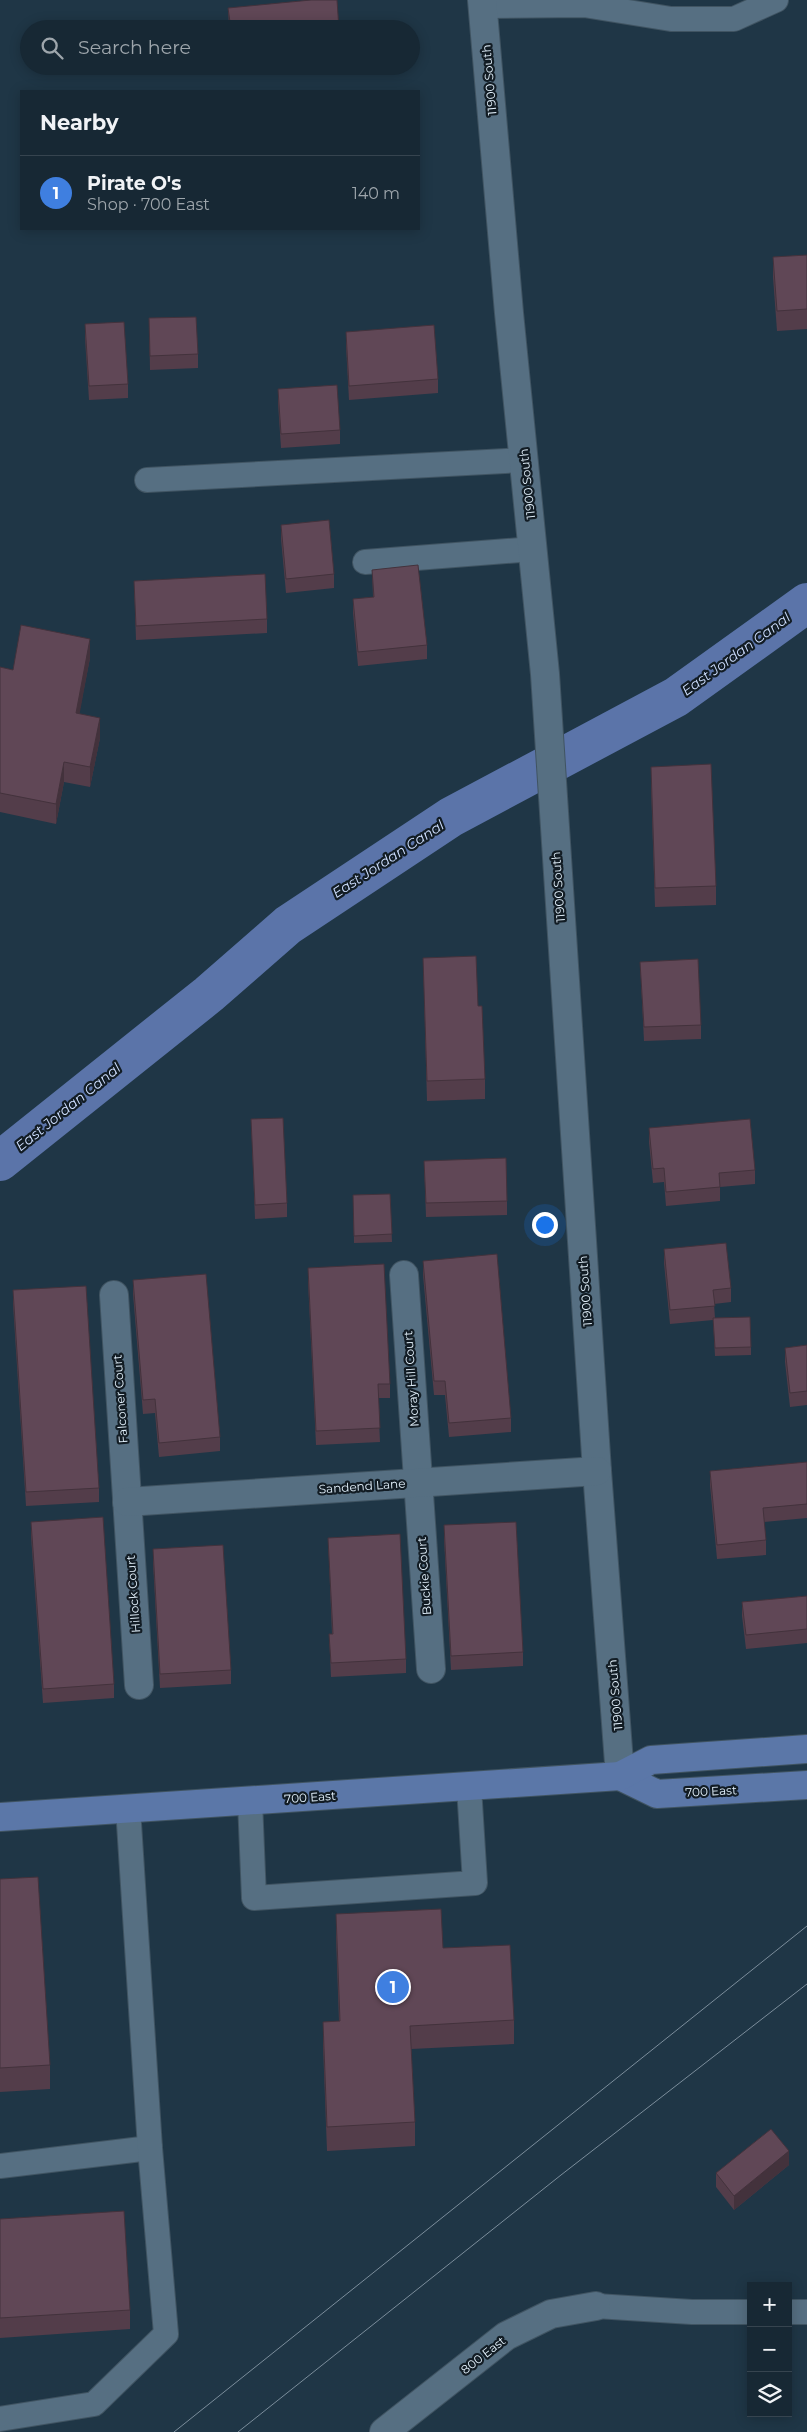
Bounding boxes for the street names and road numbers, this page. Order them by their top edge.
street label: 11900 South [478,44,500,116]
street label: 11900 South [516,448,538,520]
street label: 11900 South [548,851,568,923]
street label: 11900 South [575,1255,595,1327]
street label: Moray Hill Court [400,1330,422,1427]
street label: Falconer Court [109,1354,131,1444]
street label: Sandend Lane [318,1475,406,1497]
street label: Buckie Court [414,1536,434,1616]
street label: Hillock Court [123,1555,143,1633]
street label: 11900 South [604,1659,626,1731]
street label: 700 East [685,1782,737,1800]
street label: 700 East [284,1788,336,1806]
street label: 800 East [458,2333,508,2377]

